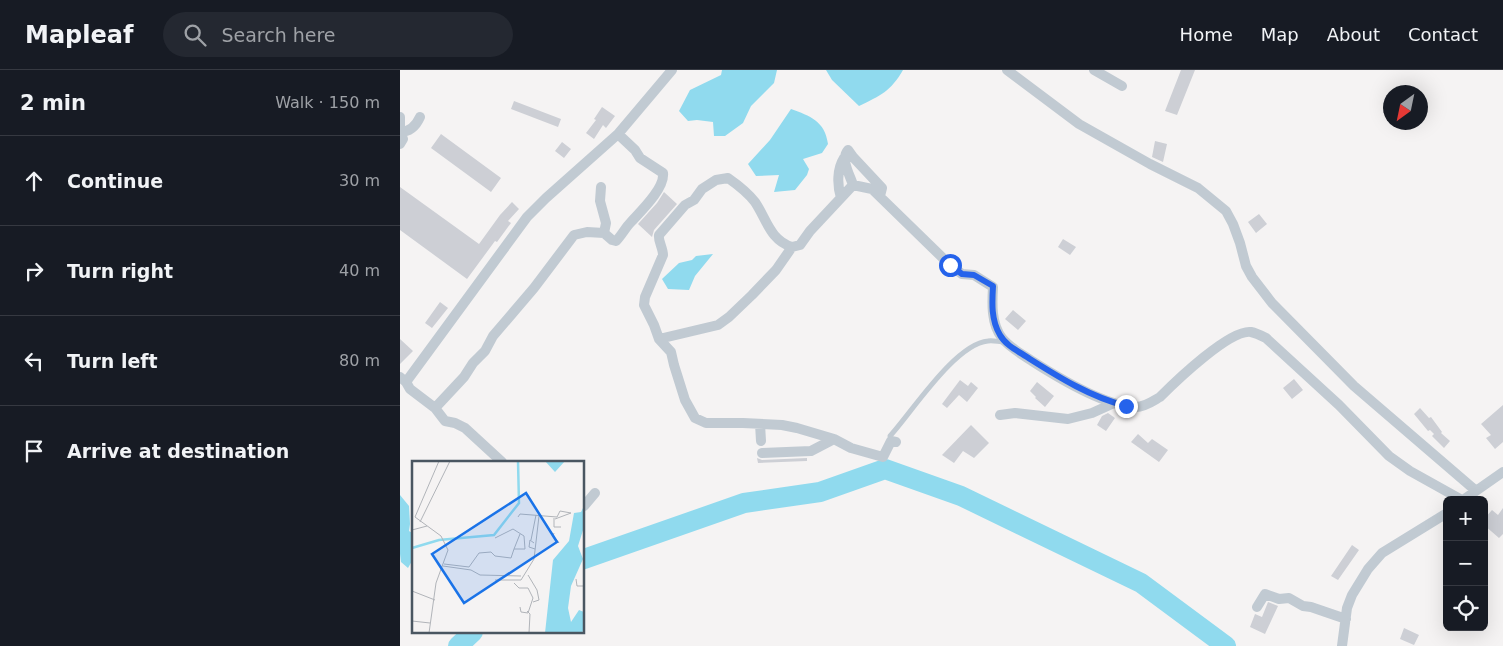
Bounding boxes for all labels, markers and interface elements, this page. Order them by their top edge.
search box [163,12,513,57]
text: Mapleaf [25,21,133,49]
icon: search [181,21,209,49]
text: Search here [221,24,336,46]
text: Home [1180,24,1233,45]
text: Map [1261,24,1299,45]
text: About [1327,24,1380,45]
text: Contact [1408,24,1478,45]
north arrow [1383,85,1428,130]
text: 2 min [20,91,86,115]
text: Walk · 150 m [275,93,380,112]
icon: ahead [20,167,48,195]
text: Continue [67,170,163,192]
text: 30 m [339,171,380,190]
route start [939,254,962,277]
icon: right [20,257,48,285]
text: Turn right [67,260,173,282]
text: 40 m [339,261,380,280]
icon: left [20,347,48,375]
text: Turn left [67,350,158,372]
text: 80 m [339,351,380,370]
route end [1115,395,1138,418]
icon: arrive [20,437,48,465]
text: Arrive at destination [67,440,289,462]
inset map [412,461,585,634]
map controls [1443,496,1488,631]
button: + [1443,496,1488,541]
button: − [1443,541,1488,586]
button: locate [1443,586,1488,631]

